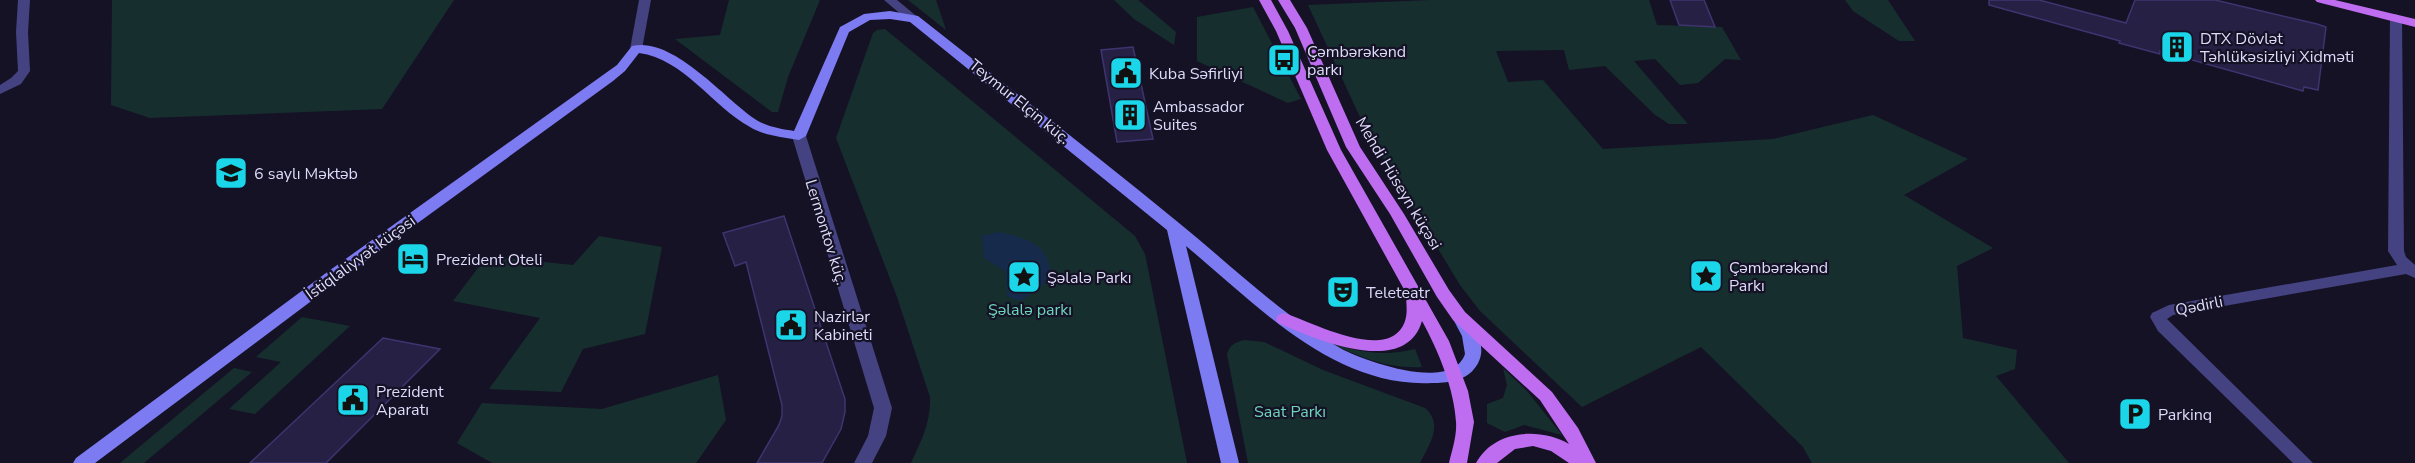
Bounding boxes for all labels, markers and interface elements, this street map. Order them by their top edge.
place label: DTX Dövlət Təhlükəsizliyi Xidməti [2200,28,2354,68]
building icon: DTX Dövlət Təhlükəsizliyi Xidməti [2159,29,2195,65]
place label: Çəmbərəkənd parkı [1307,41,1406,81]
bus stop icon: Çəmbərəkənd parkı [1266,42,1302,78]
street label: Teymur Elçin küç. [964,54,1075,149]
public building icon: Kuba Səfirliyi [1108,55,1144,91]
place label: Kuba Səfirliyi [1149,63,1243,85]
place label: Ambassador Suites [1153,96,1244,136]
building icon: Ambassador Suites [1112,97,1148,133]
street label: Mehdi Hüseyn küçəsi [1350,113,1447,254]
school or university icon: 6 saylı Məktəb [213,155,249,191]
place label: 6 saylı Məktəb [254,163,358,185]
street label: Lermontov küç. [800,177,853,288]
street label: İstiqlaliyyət küçəsi [301,210,420,305]
hotel icon: Prezident Oteli [395,241,431,277]
place label: Prezident Oteli [436,249,543,271]
place label: Çəmbərəkənd Parkı [1729,257,1828,297]
place icon: Çəmbərəkənd Parkı [1688,258,1724,294]
place icon: Şəlalə Parkı [1006,259,1042,295]
place label: Şəlalə Parkı [1047,267,1132,289]
theatre icon: Teleteatr [1325,274,1361,310]
place label: Teleteatr [1366,282,1430,304]
street label: Qədirli [2174,291,2225,321]
park label: Şəlalə parkı [988,299,1072,321]
place label: Nazirlər Kabineti [814,306,872,346]
public building icon: Nazirlər Kabineti [773,307,809,343]
place label: Prezident Aparatı [376,381,444,421]
public building icon: Prezident Aparatı [335,382,371,418]
parking icon: Parkinq [2117,396,2153,432]
park label: Saat Parkı [1254,401,1326,423]
place label: Parkinq [2158,404,2212,426]

